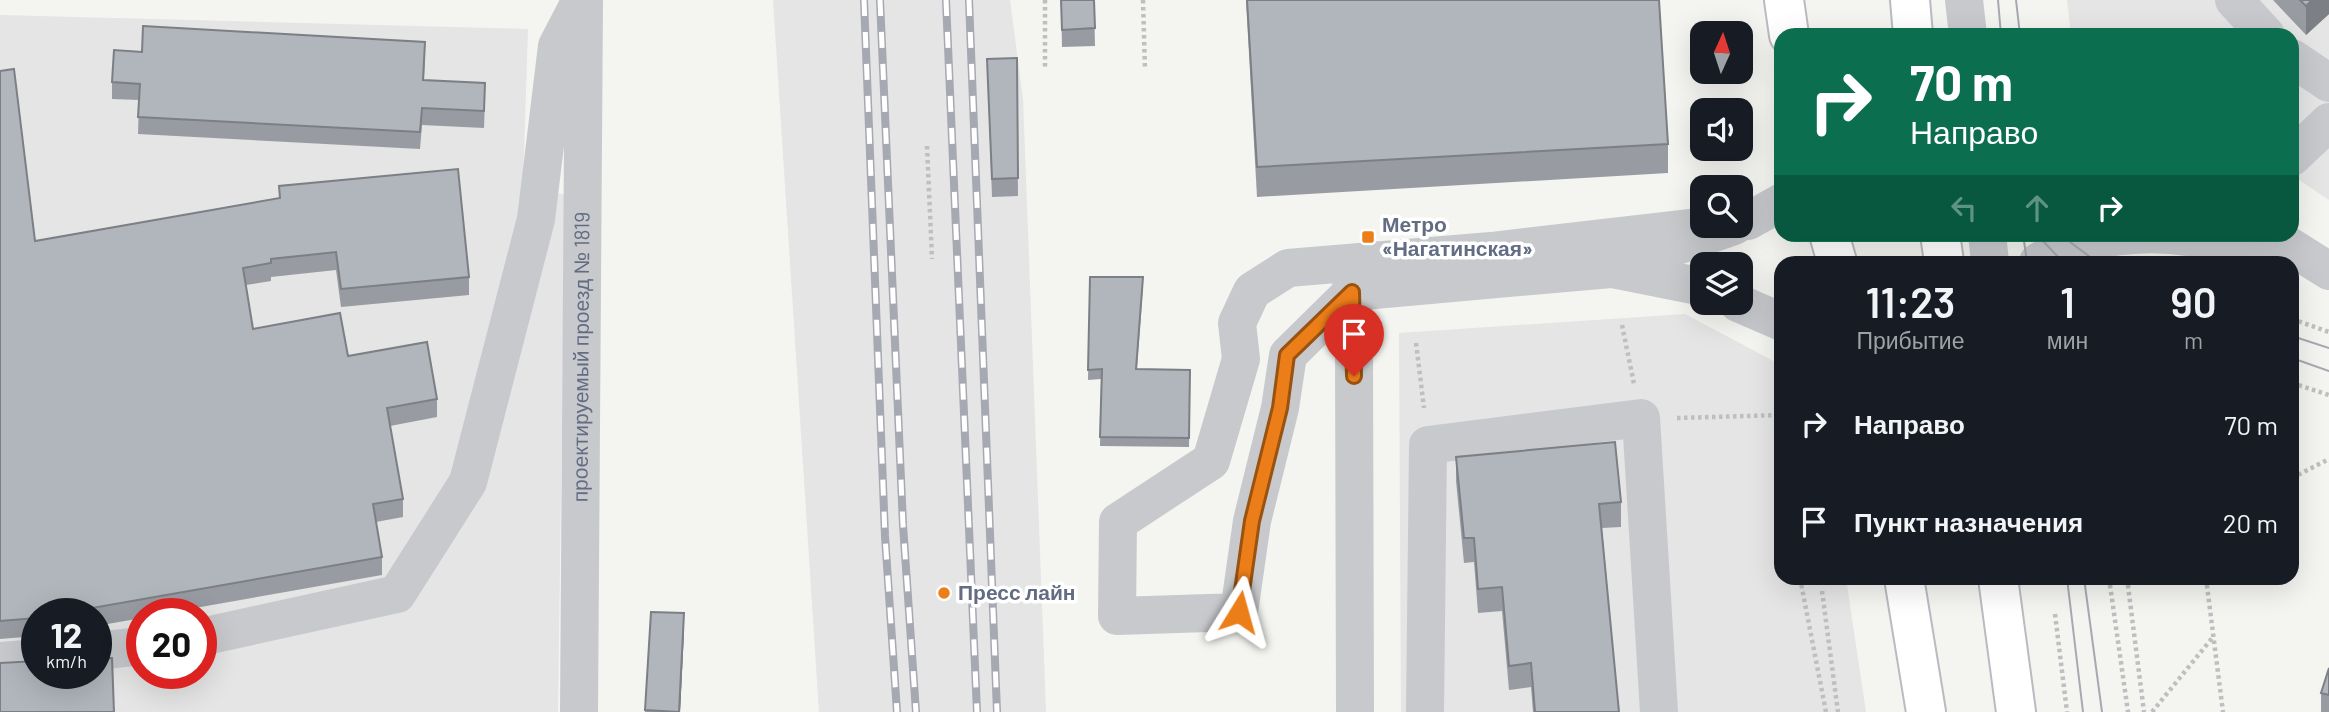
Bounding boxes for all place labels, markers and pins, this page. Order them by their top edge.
place label: Метро «Нагатинская» [1382,211,1533,260]
marker: Метро «Нагатинская» [1360,229,1376,245]
pin [1324,304,1384,376]
place label: Пресс лайн [958,579,1076,604]
marker: Пресс лайн [936,585,952,601]

